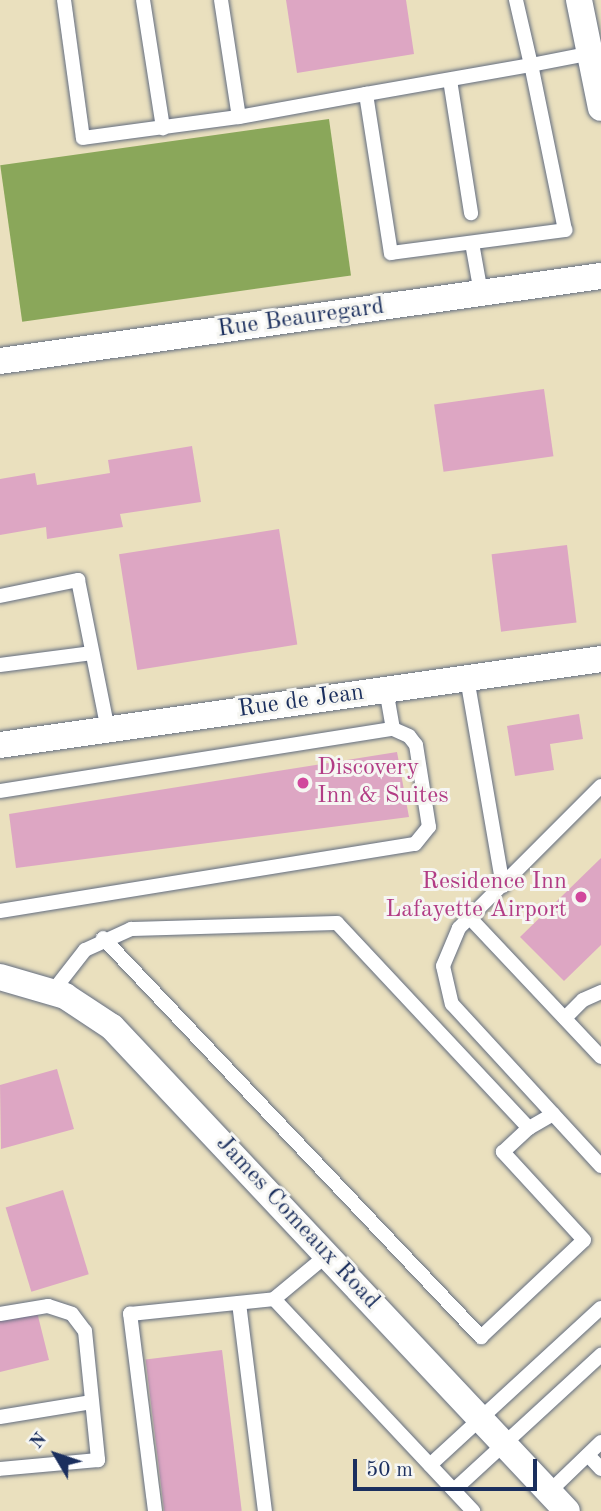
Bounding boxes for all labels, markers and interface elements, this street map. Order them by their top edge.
street label: Rue Beauregard [216,293,386,345]
street label: Rue de Jean [236,679,366,725]
place label: Discovery Inn & Suites [317,755,449,811]
marker: Discovery Inn & Suites [295,775,311,791]
place label: Residence Inn Lafayette Airport [385,869,567,925]
marker: Residence Inn Lafayette Airport [573,889,589,905]
street label: James Comeaux Road [209,1130,385,1316]
north arrow [21,1420,91,1490]
text: N [27,1430,51,1453]
scale bar [356,1444,540,1488]
text: 50 m [366,1460,413,1481]

